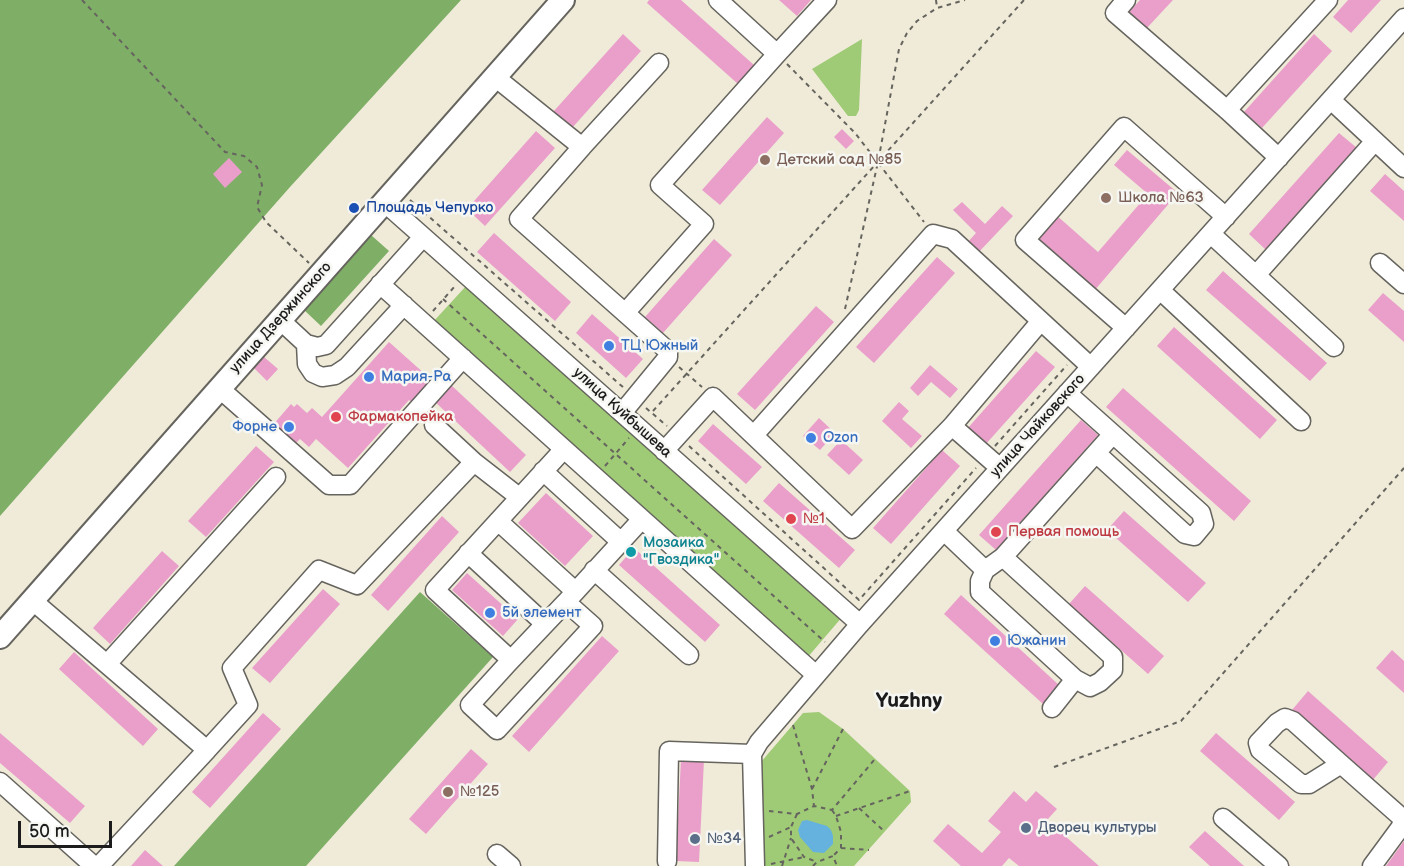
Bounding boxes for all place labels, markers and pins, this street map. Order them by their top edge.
place label: Детский сад №85 [777,151,902,169]
marker: Детский сад №85 [758,153,772,167]
place label: Школа №63 [1118,189,1204,207]
marker: Школа №63 [1099,191,1113,205]
place label: Площадь Чепурко [366,199,493,217]
marker: Площадь Чепурко [347,201,361,215]
place label: ТЦ Южный [621,337,698,355]
marker: ТЦ Южный [602,339,616,353]
place label: Мария-Ра [381,368,451,386]
marker: Мария-Ра [362,370,376,384]
place label: Фармакопейка [348,408,453,426]
marker: Фармакопейка [329,410,343,424]
place label: Форне [232,418,277,436]
marker: Форне [282,420,296,434]
place label: Ozon [823,429,858,447]
marker: Ozon [804,431,818,445]
place label: №1 [803,510,825,528]
marker: №1 [784,512,798,526]
place label: Первая помощь [1008,523,1119,541]
marker: Первая помощь [989,525,1003,539]
place label: Мозаика "Гвоздика" [643,534,719,569]
marker: Мозаика "Гвоздика" [624,545,638,559]
place label: 5й элемент [502,604,581,622]
marker: 5й элемент [483,606,497,620]
place label: Южанин [1007,632,1066,650]
marker: Южанин [988,634,1002,648]
place label: №125 [460,783,499,801]
marker: №125 [441,785,455,799]
place label: Дворец культуры [1038,819,1157,837]
marker: Дворец культуры [1019,821,1033,835]
place label: №34 [707,830,741,848]
marker: №34 [688,832,702,846]

